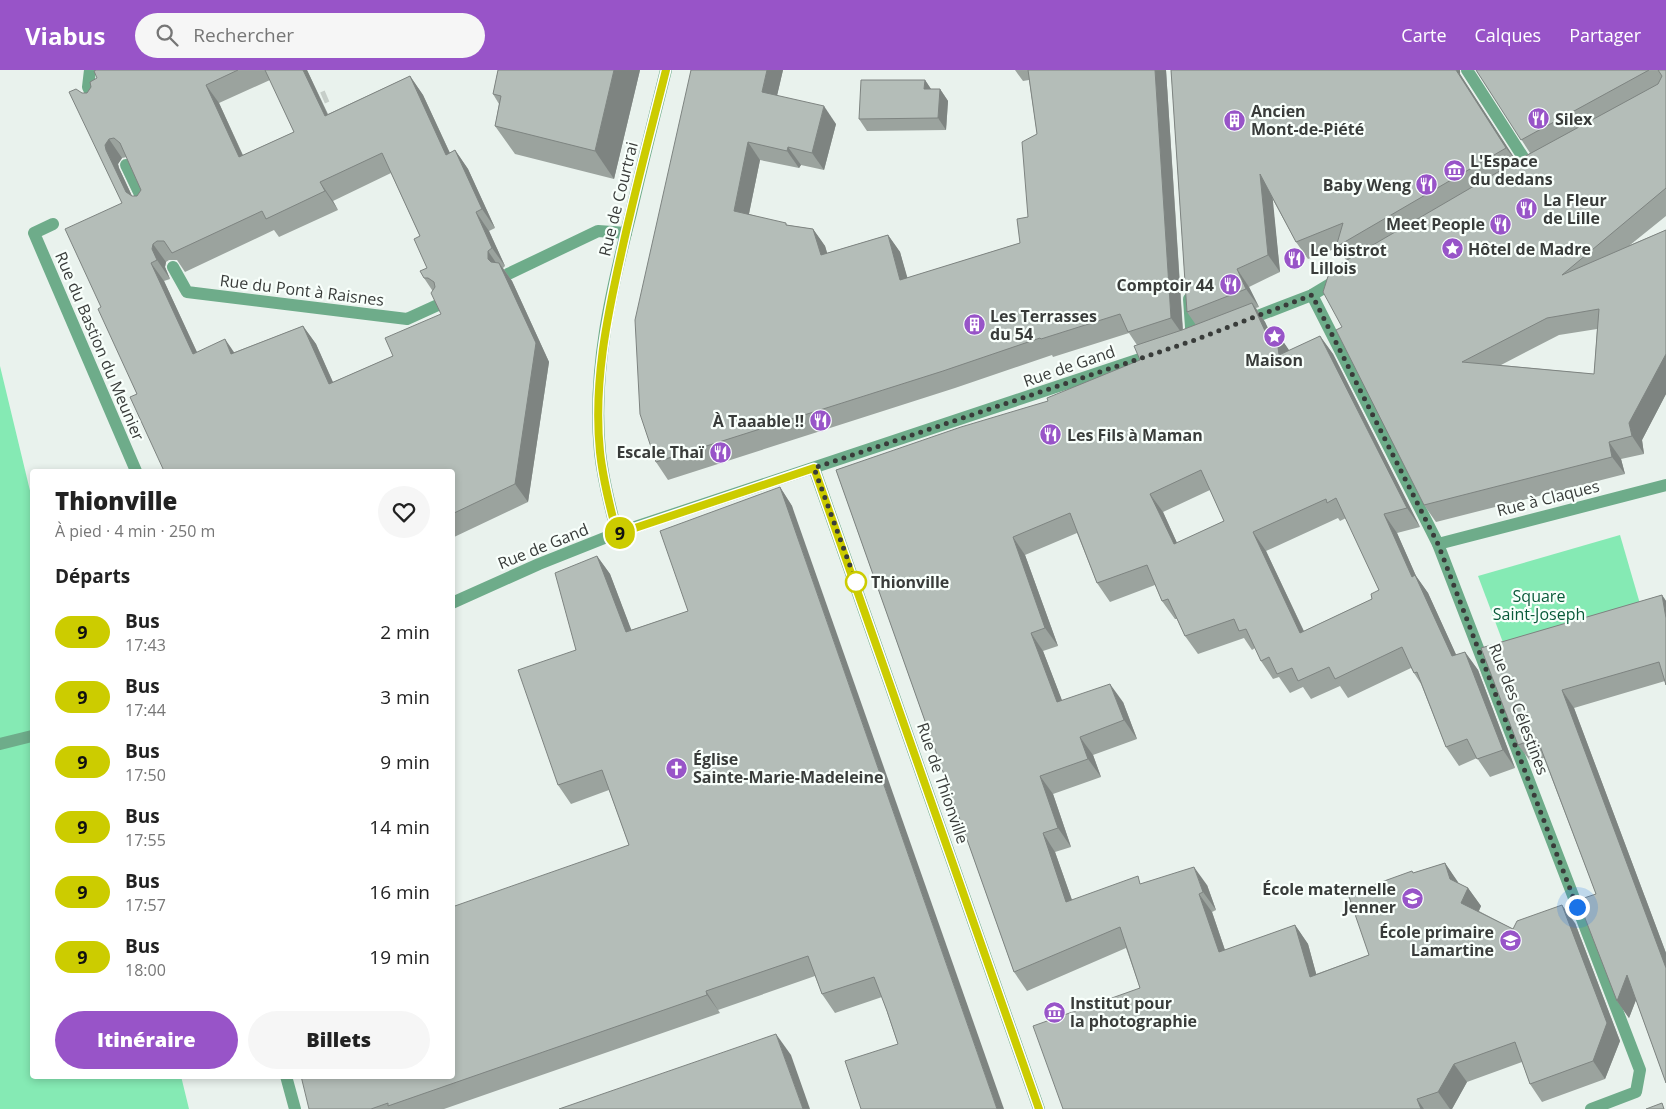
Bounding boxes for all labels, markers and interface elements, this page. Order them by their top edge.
search box [135,13,485,58]
text: Viabus [25,19,105,52]
icon: search [153,21,181,49]
text: Rechercher [193,22,294,48]
text: Carte [1401,23,1447,47]
text: Calques [1475,23,1541,47]
text: Partager [1569,23,1641,47]
place label: Ancien Mont-de-Piété [1251,100,1364,140]
restaurant icon: Silex [1527,107,1551,131]
building icon: Ancien Mont-de-Piété [1223,108,1247,132]
place label: Silex [1555,108,1593,130]
street label: Rue de Courtrai [593,140,643,258]
place label: L'Espace du dedans [1470,150,1553,190]
museum icon: L'Espace du dedans [1442,158,1466,182]
restaurant icon: Baby Weng [1415,173,1439,197]
place label: Baby Weng [1323,174,1411,196]
place label: La Fleur de Lille [1543,189,1607,229]
restaurant icon: La Fleur de Lille [1515,197,1539,221]
restaurant icon: Meet People [1489,212,1513,236]
place label: Meet People [1386,213,1485,235]
place icon: Hôtel de Madre [1440,237,1464,261]
place label: Hôtel de Madre [1468,238,1591,260]
place label: Le bistrot Lillois [1310,239,1387,279]
restaurant icon: Le bistrot Lillois [1282,247,1306,271]
street label: Rue du Bastion du Meunier [50,248,150,444]
street label: Rue du Pont à Raisnes [219,269,385,311]
restaurant icon: Comptoir 44 [1218,273,1242,297]
place label: Comptoir 44 [1117,274,1214,296]
place label: Les Terrasses du 54 [990,305,1097,345]
building icon: Les Terrasses du 54 [962,313,986,337]
place icon: Maison [1262,324,1286,348]
street label: Rue de Gand [1020,340,1118,392]
place label: Maison [1245,349,1303,371]
restaurant icon: À Taaable !! [808,409,832,433]
place label: À Taaable !! [713,410,804,432]
restaurant icon: Les Fils à Maman [1039,423,1063,447]
place label: Les Fils à Maman [1067,424,1203,446]
restaurant icon: Escale Thaï [708,440,732,464]
place label: Escale Thaï [616,441,705,463]
street label: Rue à Claques [1494,475,1602,521]
text: Thionville [55,484,177,517]
button: heart [378,486,430,538]
line badge: 9 [604,517,636,549]
street label: Rue de Gand [494,518,592,574]
text: À pied · 4 min · 250 m [55,520,215,542]
text: 9 [615,521,625,545]
text: Départs [55,563,130,589]
marker: Thionville [845,571,867,593]
place label: Thionville [871,571,949,593]
park label: Square Saint-Joseph [1493,585,1585,625]
text: Bus [125,608,160,634]
text: 2 min [380,619,430,645]
text: 9 [77,620,88,644]
text: 17:43 [125,634,166,656]
street label: Rue des Célestines [1484,640,1554,778]
text: Bus [125,673,160,699]
text: 3 min [380,684,430,710]
text: 9 [77,685,88,709]
text: 17:44 [125,699,166,721]
street label: Rue de Thionville [912,719,974,847]
text: Bus [125,738,160,764]
place label: Église Sainte-Marie-Madeleine [693,748,883,788]
text: 9 min [380,749,430,775]
text: 9 [77,750,88,774]
church icon: Église Sainte-Marie-Madeleine [665,756,689,780]
text: 17:50 [125,764,166,786]
text: Bus [125,803,160,829]
text: 14 min [369,814,430,840]
text: 9 [77,815,88,839]
text: 17:55 [125,829,166,851]
text: Bus [125,868,160,894]
place label: École maternelle Jenner [1262,878,1396,918]
text: 16 min [369,879,430,905]
text: 9 [77,880,88,904]
school or university icon: École maternelle Jenner [1400,886,1424,910]
text: 17:57 [125,894,166,916]
your location [1565,895,1590,920]
place label: École primaire Lamartine [1379,921,1494,961]
school or university icon: École primaire Lamartine [1498,929,1522,953]
text: Bus [125,933,160,959]
text: 19 min [369,944,430,970]
text: 9 [77,945,88,969]
text: 18:00 [125,959,166,981]
place label: Institut pour la photographie [1070,992,1197,1032]
museum icon: Institut pour la photographie [1042,1000,1066,1024]
button: Itinéraire [55,1011,238,1069]
button: Billets [248,1011,430,1069]

